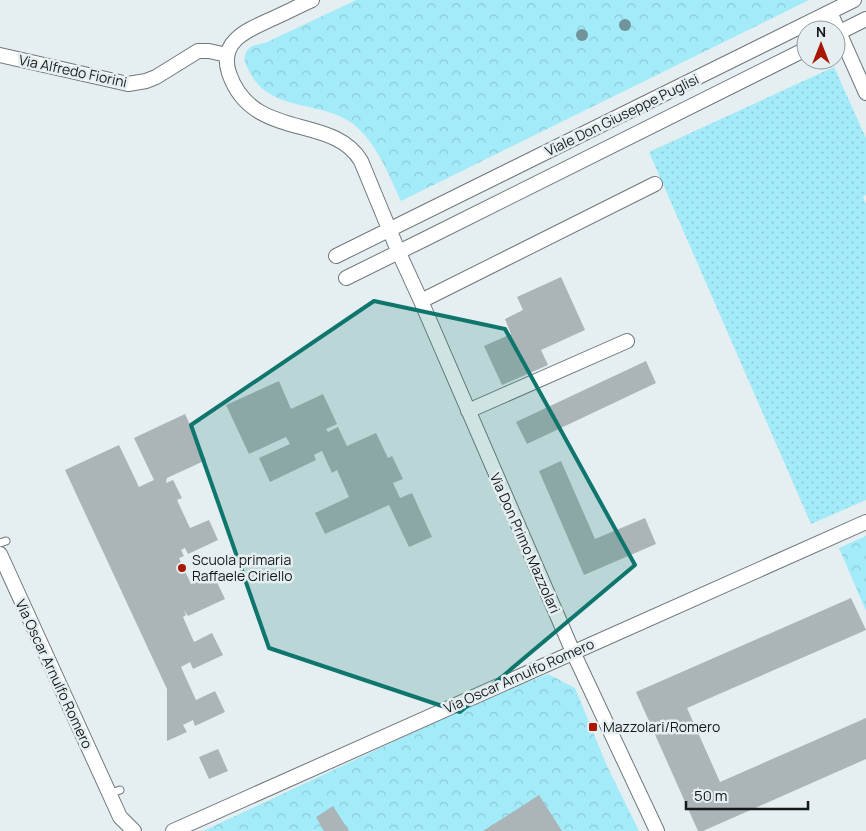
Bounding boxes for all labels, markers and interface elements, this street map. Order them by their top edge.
north arrow [796,20,846,70]
text: N [816,22,826,41]
street label: Via Alfredo Fiorini [17,50,129,91]
street label: Viale Don Giuseppe Puglisi [542,69,702,160]
street label: Via Don Primo Mazzolari [486,470,565,616]
place label: Scuola primaria Raffaele Ciriello [192,550,293,585]
marker: Scuola primaria Raffaele Ciriello [176,562,188,574]
street label: Via Oscar Arnulfo Romero [11,596,97,752]
street label: Via Oscar Arnulfo Romero [441,634,597,717]
place label: Mazzolari/Romero [603,717,720,736]
marker: Mazzolari/Romero [587,721,599,733]
scale bar [686,778,808,810]
text: 50 m [694,785,728,806]

